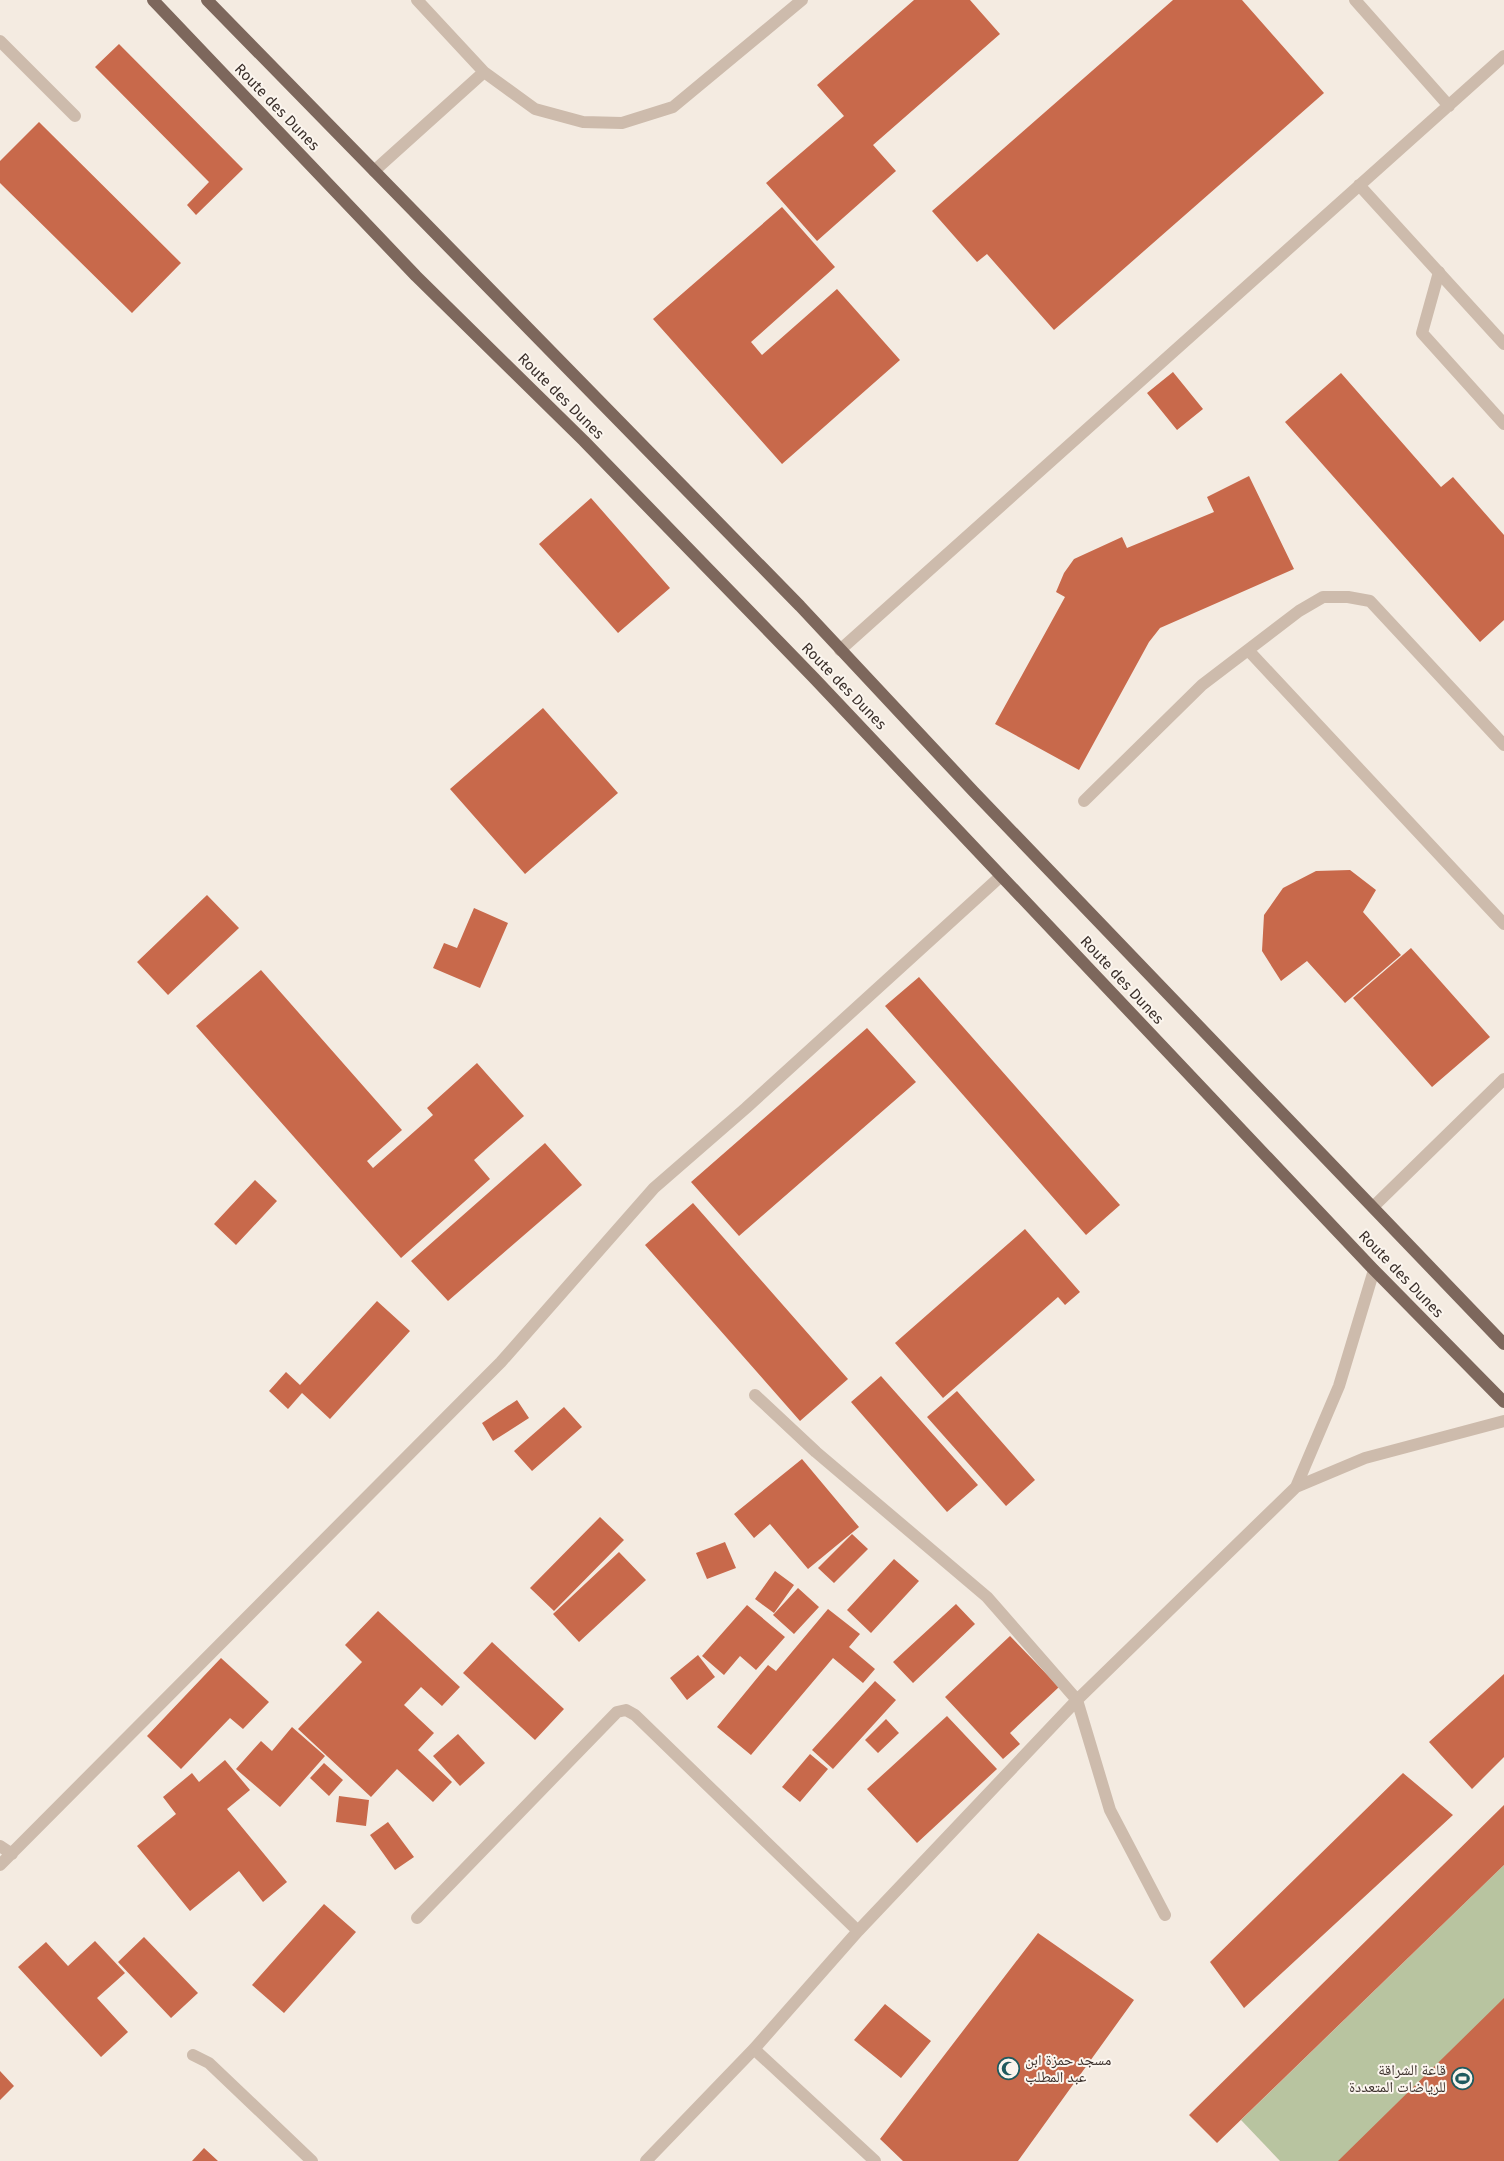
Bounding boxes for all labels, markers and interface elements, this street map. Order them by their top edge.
street label: Route des Dunes [231,60,323,154]
street label: Route des Dunes [514,349,608,443]
street label: Route des Dunes [798,639,890,733]
street label: Route des Dunes [1076,932,1168,1028]
street label: Route des Dunes [1355,1227,1447,1321]
place label: مسجد حمزة ابن عبد المطلب [1025,2051,1111,2086]
mosque icon: مسجد حمزة ابن عبد المطلب [997,2057,1021,2081]
place label: قاعة الشراقة للرياضات المتعددة [1349,2061,1446,2096]
sports icon: قاعة الشراقة للرياضات المتعددة [1450,2067,1474,2091]

